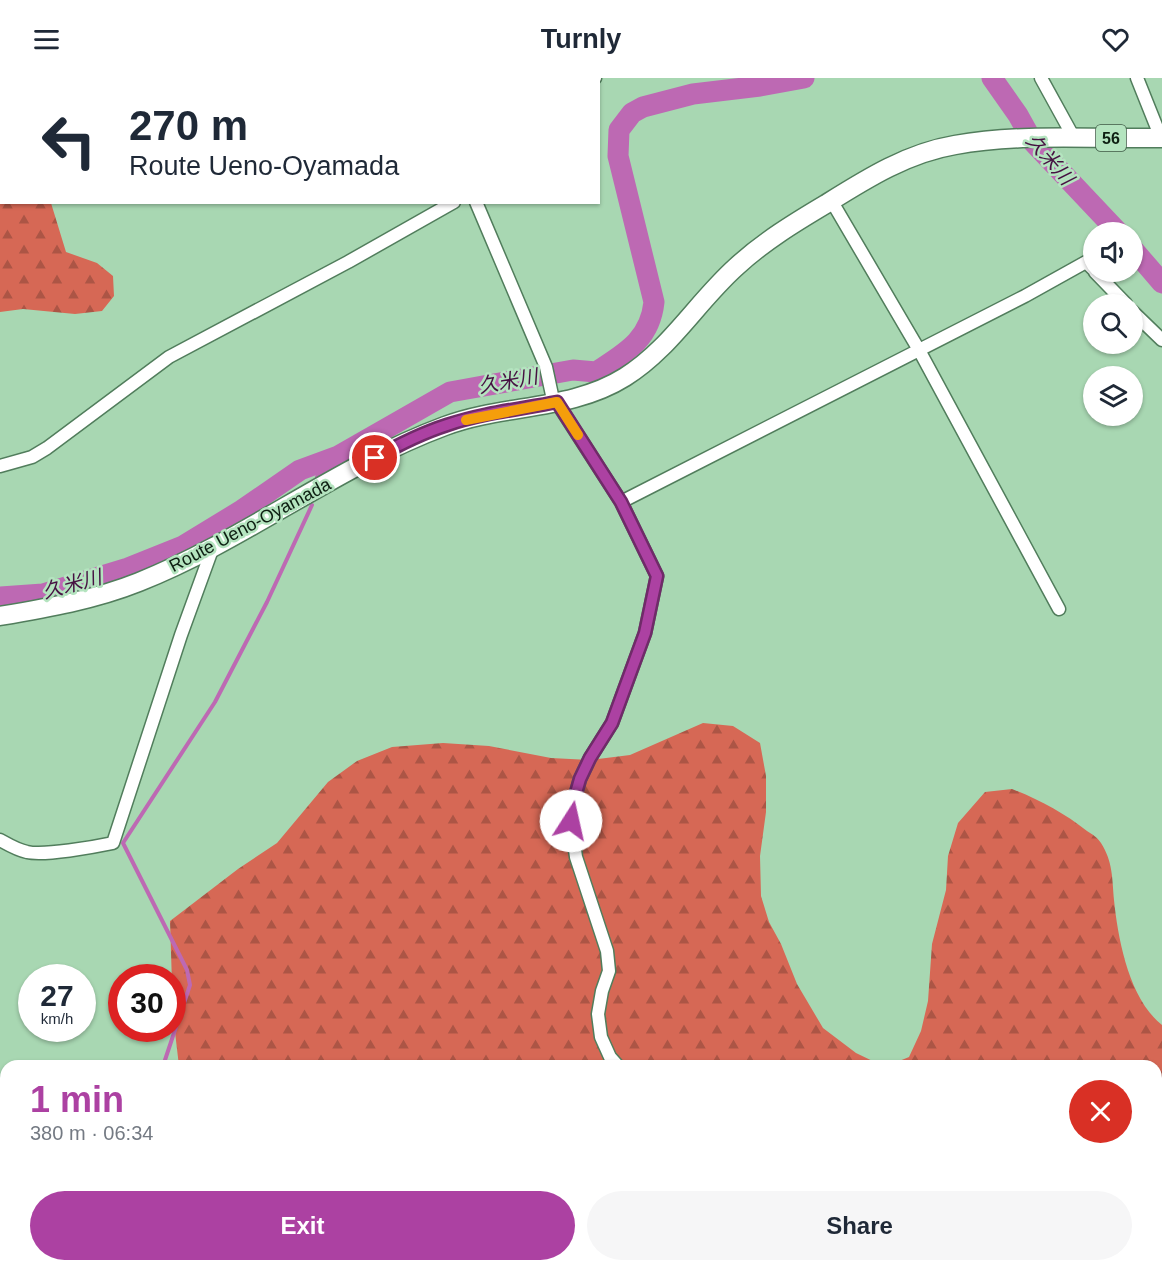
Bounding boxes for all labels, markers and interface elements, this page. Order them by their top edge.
icon: menu [30,23,63,56]
icon: heart [1099,23,1132,56]
text: Turnly [541,24,621,54]
icon: left [30,102,108,180]
text: 270 m [129,102,248,149]
road number: 56 [1096,125,1126,151]
water label: 久米川 [1022,129,1079,190]
text: Route Ueno-Oyamada [129,151,399,181]
map controls [1083,222,1143,426]
button: sound [1083,222,1143,282]
button: search [1083,294,1143,354]
water label: 久米川 [477,365,541,397]
button: layers [1083,366,1143,426]
pin [349,432,400,483]
icon: arrive [358,441,391,474]
street label: Route Ueno-Oyamada [166,473,335,576]
water label: 久米川 [40,565,106,602]
position arrow [539,789,603,853]
speed limit sign: 30 [108,964,186,1042]
text: 27 [40,979,74,1012]
text: km/h [41,1010,73,1027]
text: 1 min [30,1079,124,1120]
button: close [1069,1080,1132,1143]
text: 380 m · 06:34 [30,1122,153,1144]
button: Exit [30,1191,575,1260]
button: Share [587,1191,1132,1260]

